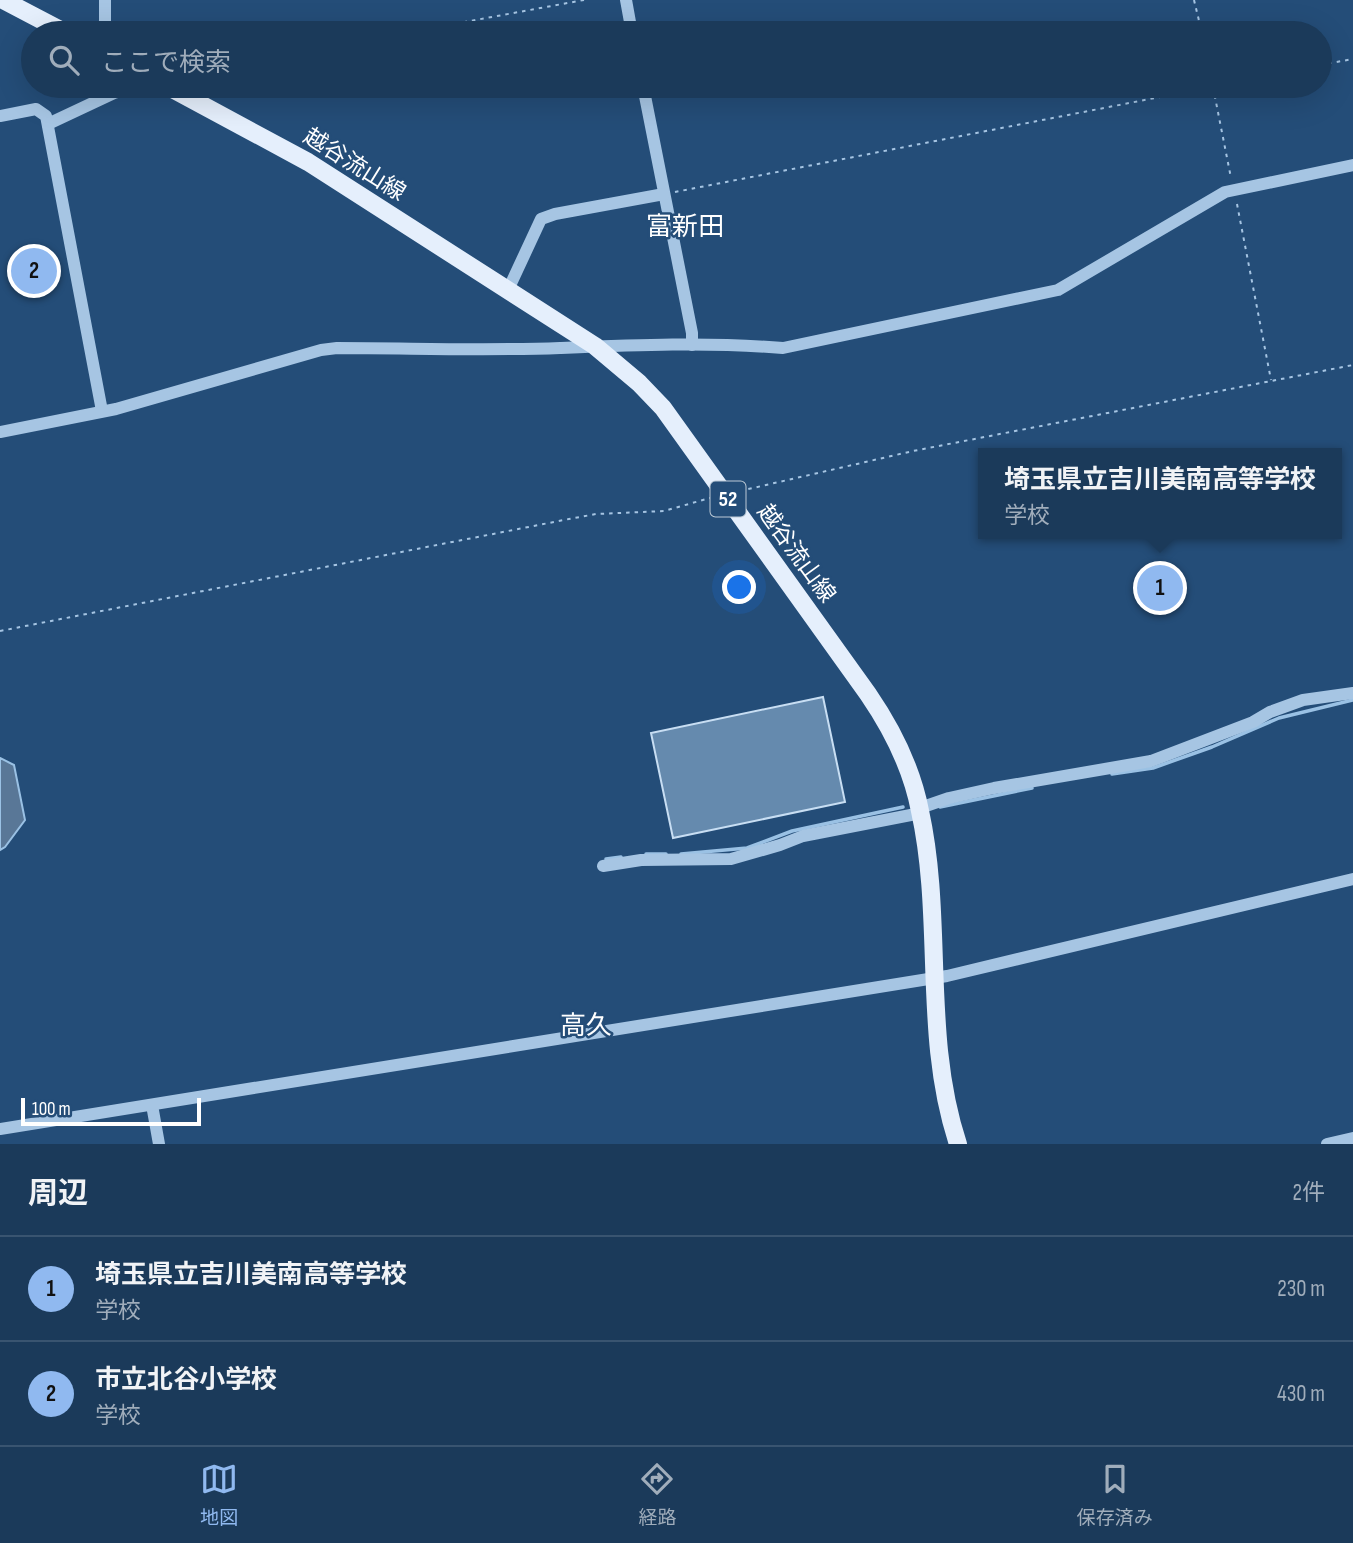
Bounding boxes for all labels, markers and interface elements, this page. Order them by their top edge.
search box [21,21,1332,98]
icon: search [45,41,83,79]
text: ここで検索 [101,48,231,79]
street label: 越谷流山線 [298,123,411,207]
district label: 富新田 [646,212,724,243]
pin: 2 [11,245,57,297]
popup [978,448,1342,539]
text: 埼玉県立吉川美南高等学校 [1004,465,1316,496]
road number: 52 [710,482,746,516]
street label: 越谷流山線 [751,499,841,608]
text: 学校 [1004,502,1050,530]
pin: 1 [1137,562,1183,614]
your location [722,570,756,604]
district label: 高久 [560,1011,612,1042]
scale bar [21,1095,201,1127]
text: 100 m [32,1098,71,1121]
text: 周辺 [28,1176,88,1212]
text: 2件 [1293,1179,1325,1207]
text: 埼玉県立吉川美南高等学校 [95,1260,407,1291]
text: 1 [46,1275,56,1303]
text: 230 m [1277,1275,1325,1303]
text: 学校 [95,1297,141,1325]
text: 市立北谷小学校 [95,1365,277,1396]
text: 2 [46,1380,56,1408]
text: 430 m [1277,1380,1325,1408]
text: 学校 [95,1402,141,1430]
tab: 地図 [200,1460,238,1530]
tab: 経路 [638,1460,677,1530]
tab: 保存済み [1077,1460,1153,1530]

